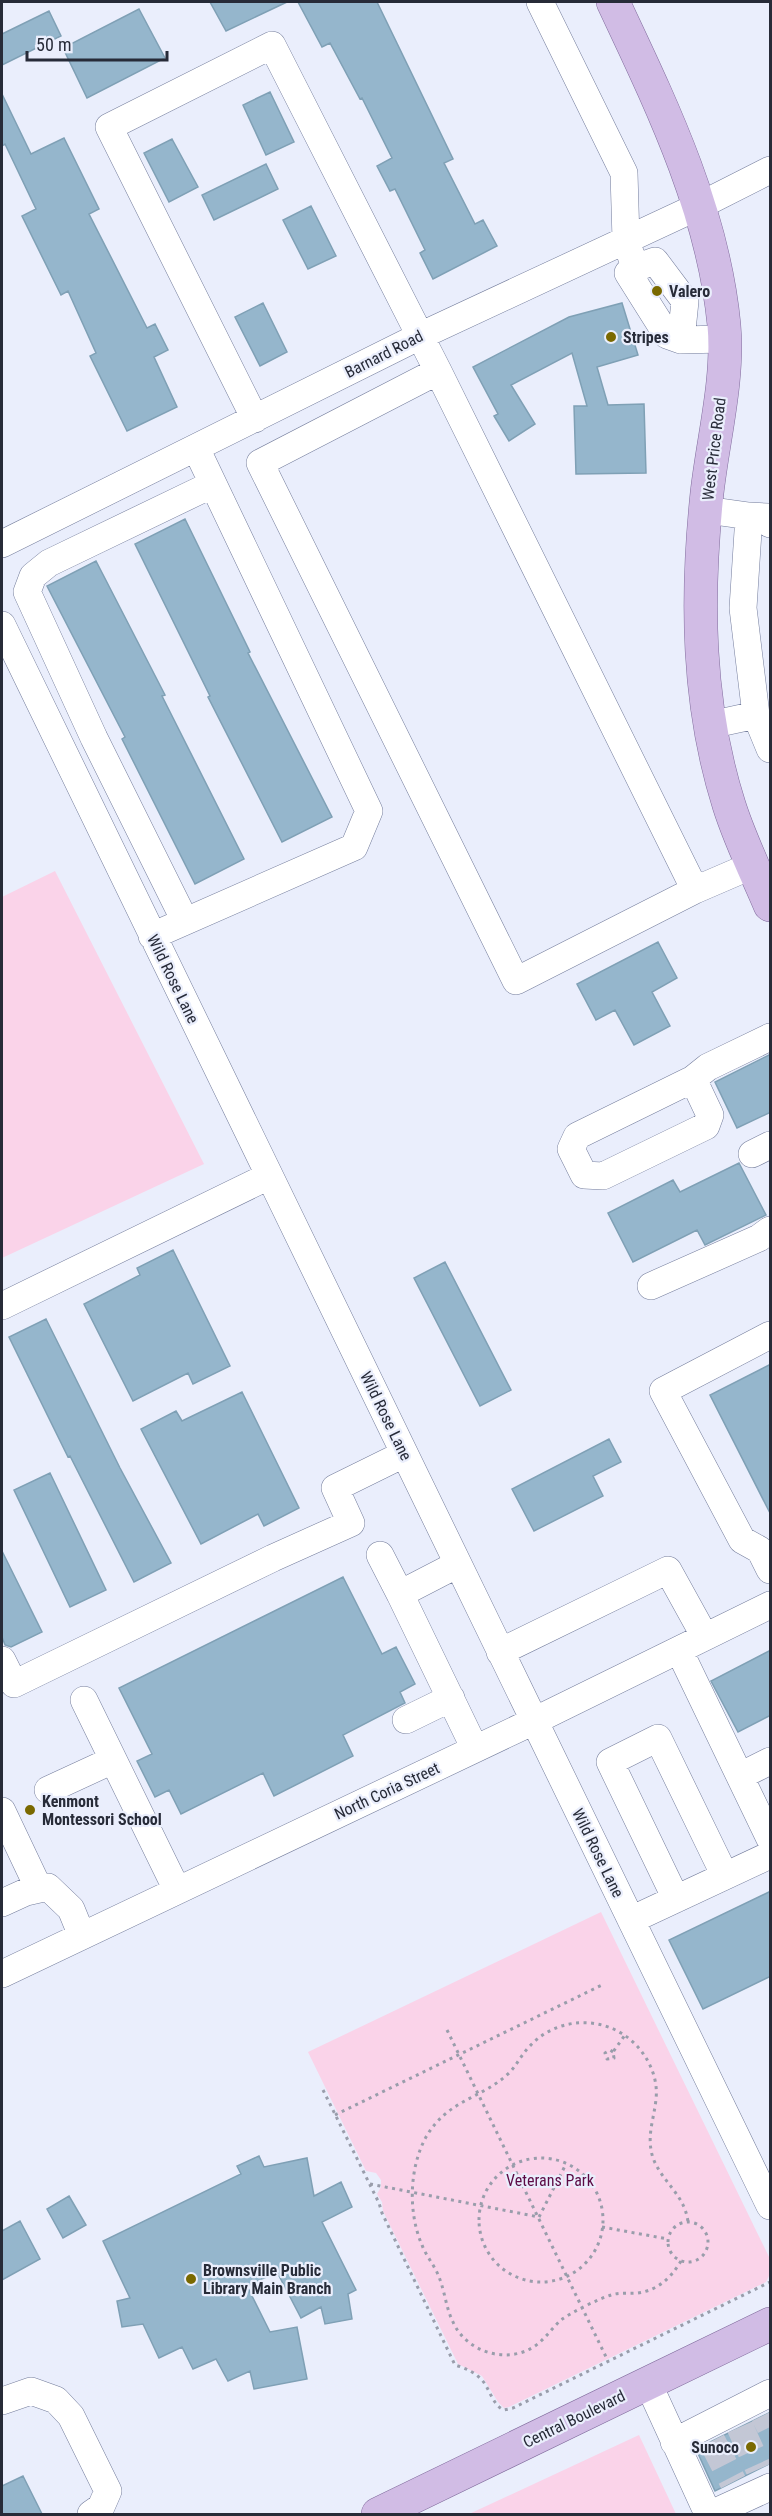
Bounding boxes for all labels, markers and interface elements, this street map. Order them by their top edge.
scale bar [27,24,166,62]
text: 50 m [36,34,71,55]
place label: Valero [669,282,710,301]
marker: Valero [650,284,664,298]
street label: Barnard Road [342,326,426,382]
place label: Stripes [623,328,669,347]
marker: Stripes [604,330,618,344]
street label: West Price Road [698,397,730,501]
street label: Wild Rose Lane [143,931,203,1027]
street label: Wild Rose Lane [356,1368,416,1464]
street label: North Coria Street [331,1758,443,1824]
place label: Kenmont Montessori School [42,1792,162,1829]
marker: Kenmont Montessori School [23,1803,37,1817]
street label: Wild Rose Lane [568,1805,628,1901]
park label: Veterans Park [506,2171,595,2190]
place label: Brownsville Public Library Main Branch [203,2261,332,2298]
marker: Brownsville Public Library Main Branch [184,2272,198,2286]
street label: Central Boulevard [520,2386,628,2452]
place label: Sunoco [691,2438,739,2457]
marker: Sunoco [744,2440,758,2454]

